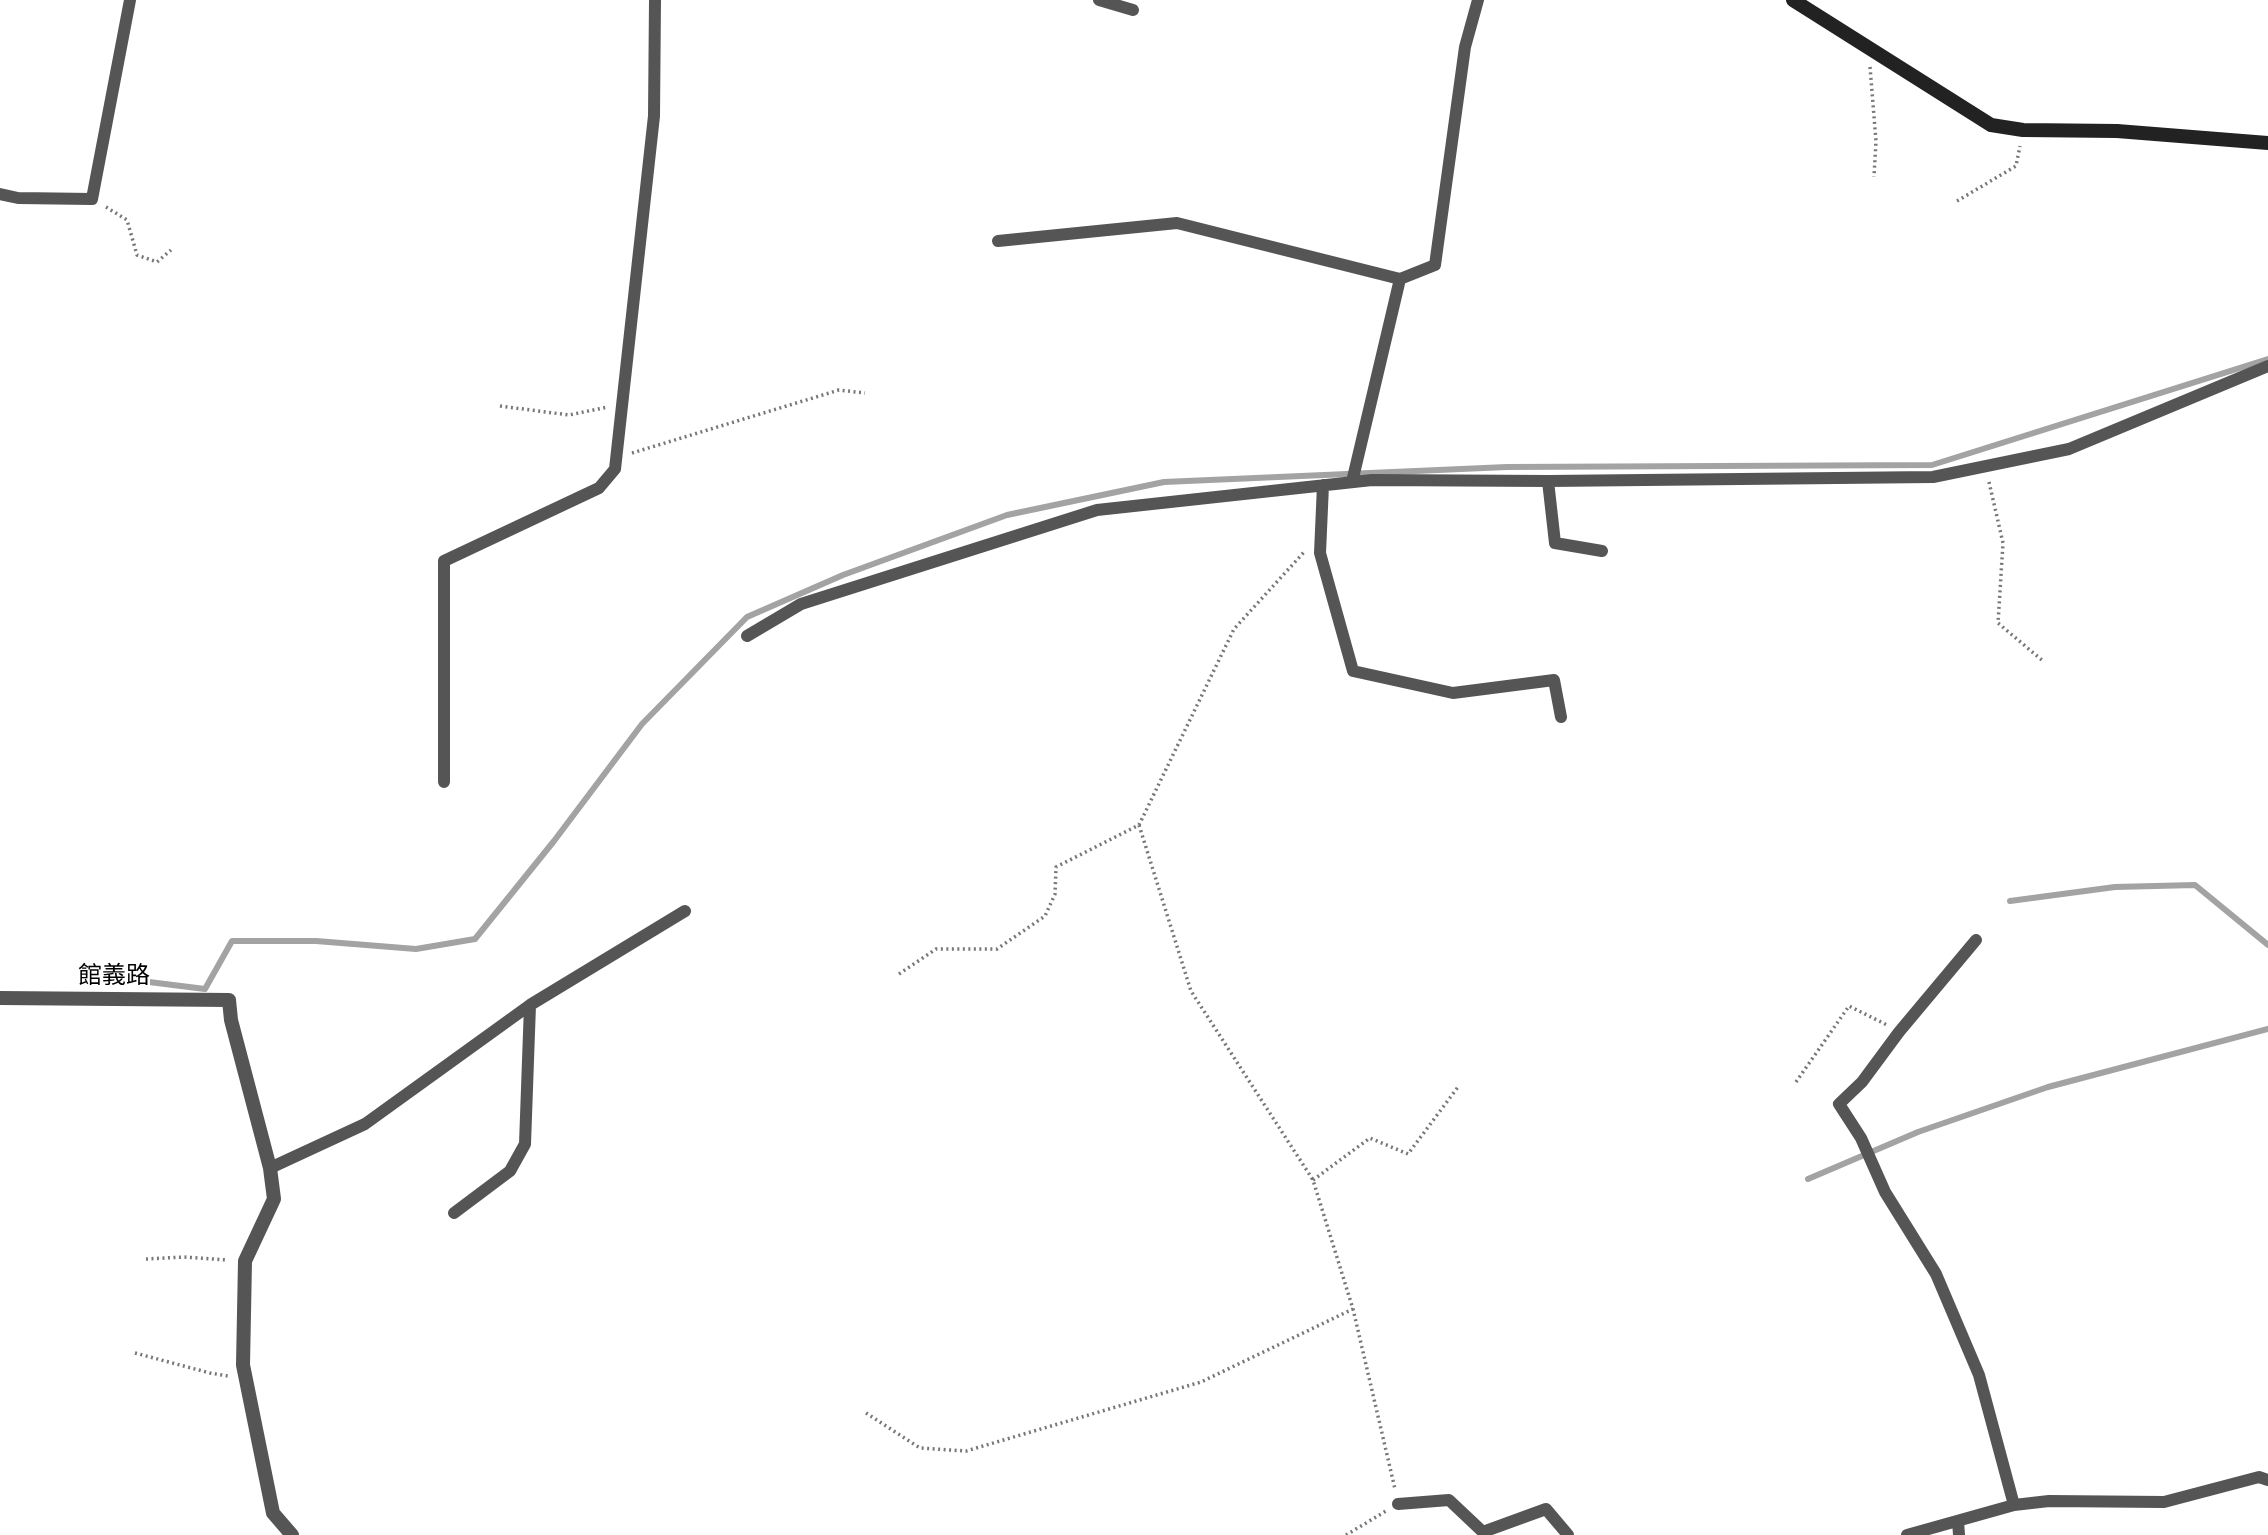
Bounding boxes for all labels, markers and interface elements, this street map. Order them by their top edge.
street label: 館義路 [78,962,150,990]

